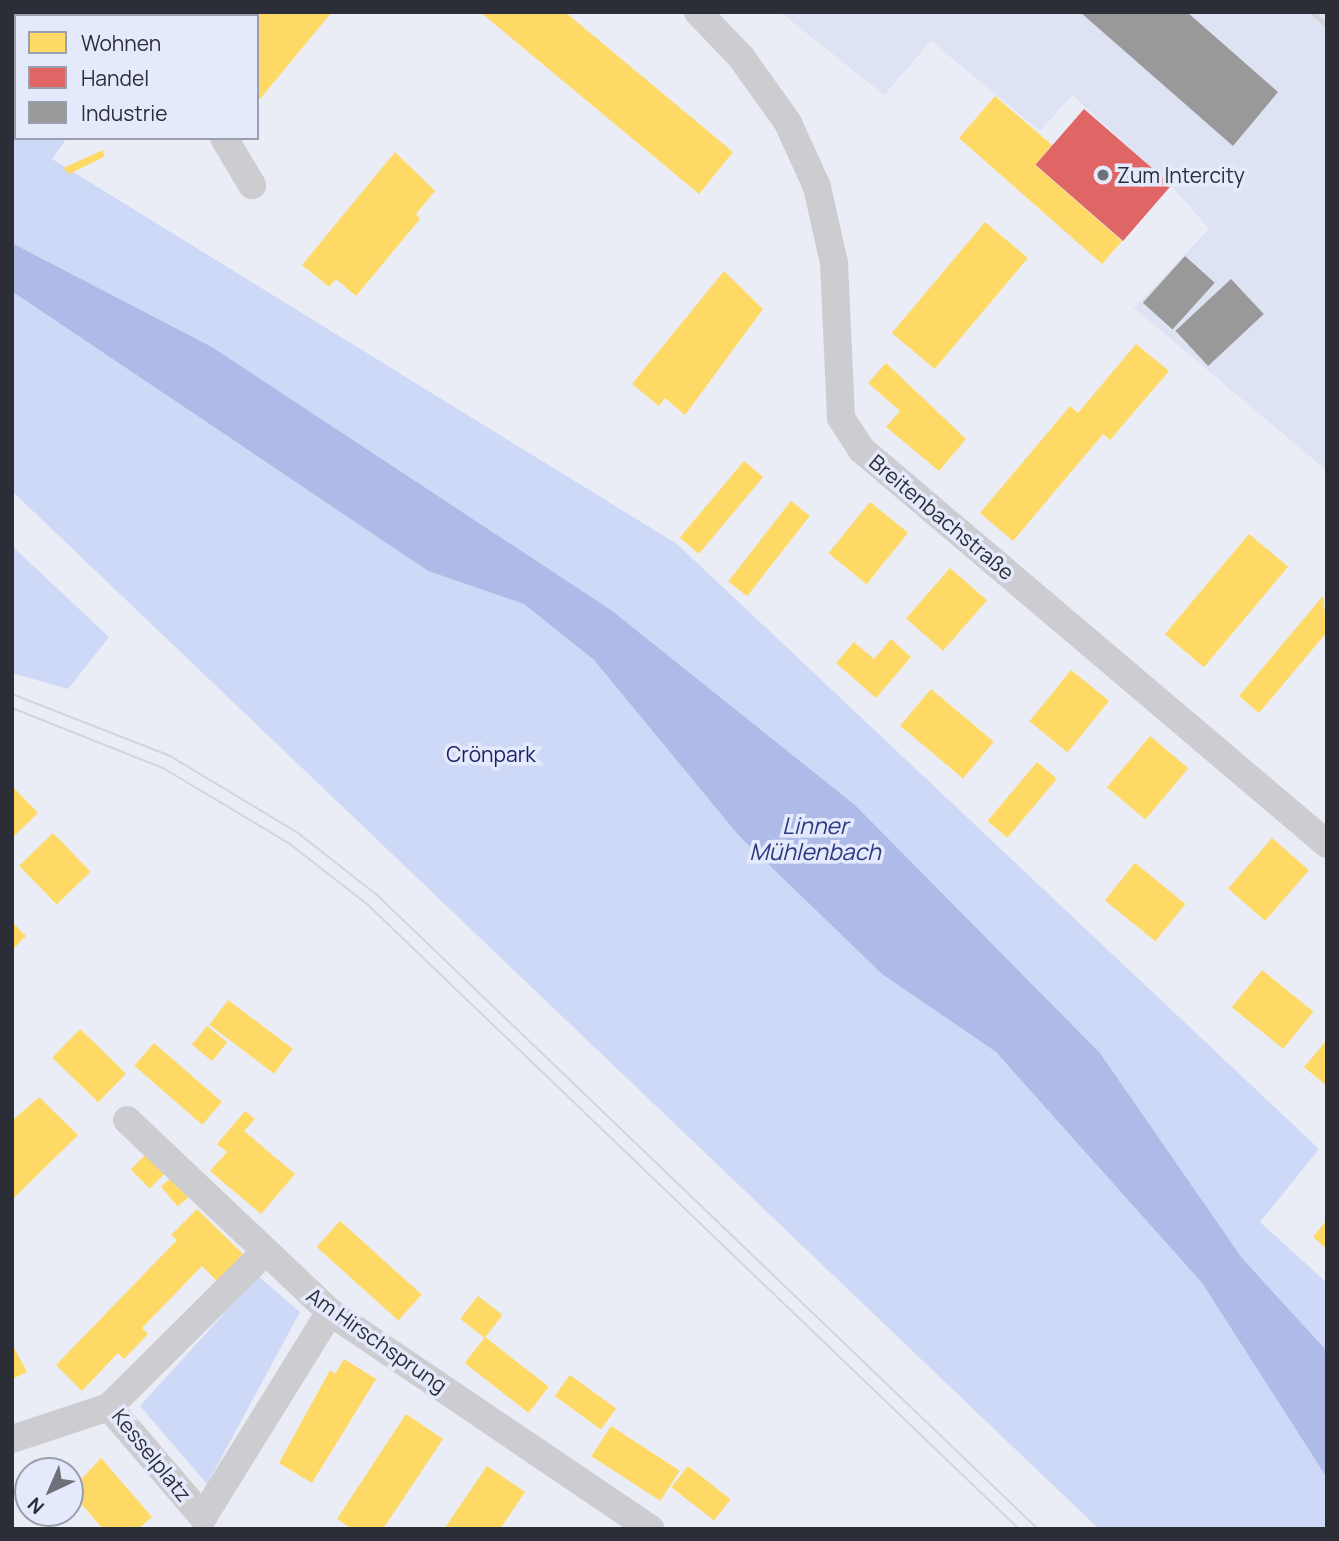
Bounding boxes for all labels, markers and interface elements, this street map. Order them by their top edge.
legend [14,14,259,140]
text: Wohnen [81,29,161,57]
text: Handel [81,64,149,92]
text: Industrie [81,99,167,127]
place label: Zum Intercity [1117,162,1245,188]
marker: Zum Intercity [1095,167,1111,183]
street label: Breitenbachstraße [865,449,1019,585]
park label: Crönpark [446,741,536,767]
water label: Linner Mühlenbach [749,811,881,865]
street label: Am Hirschsprung [302,1282,452,1398]
street label: Kesselplatz [107,1404,197,1506]
north arrow [14,1457,84,1527]
text: N [22,1492,50,1520]

